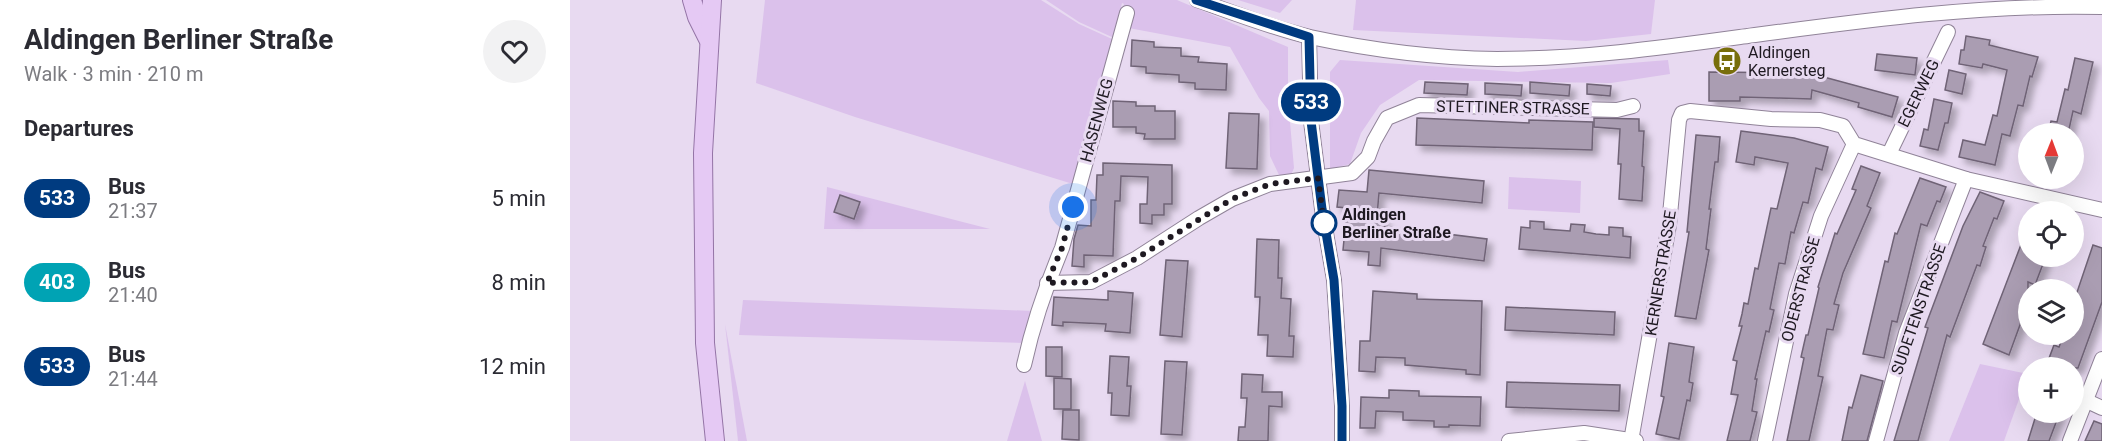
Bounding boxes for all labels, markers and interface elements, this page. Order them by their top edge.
button: heart [483,20,546,83]
text: Aldingen Berliner Straße [24,23,333,56]
place label: Aldingen Kernersteg [1748,43,1825,80]
bus stop icon: Aldingen Kernersteg [1711,45,1743,77]
street label: EGERWEG [1894,56,1943,130]
text: Walk · 3 min · 210 m [24,62,203,86]
street label: HASENWEG [1076,76,1117,164]
line badge: 533 [1276,82,1346,122]
text: 533 [1293,90,1329,114]
street label: STETTINER STRASSE [1436,97,1590,118]
text: Departures [24,116,134,141]
north arrow [2018,123,2084,189]
map controls [2018,123,2084,423]
text: Bus [108,174,146,199]
text: 533 [39,186,75,210]
text: 5 min [491,186,546,211]
your location [1058,192,1088,222]
text: 21:37 [108,199,158,223]
button: locate [2018,201,2084,267]
place label: Aldingen Berliner Straße [1342,205,1451,242]
street label: KERNERSTRASSE [1641,209,1680,337]
marker: Aldingen Berliner Straße [1311,210,1337,236]
street label: ODERSTRASSE [1777,235,1824,344]
street label: SUDETENSTRASSE [1887,241,1950,377]
text: Bus [108,258,146,283]
text: 403 [39,270,75,294]
text: 8 min [491,270,546,295]
button: layers [2018,279,2084,345]
text: 21:40 [108,283,158,307]
text: Bus [108,342,146,367]
text: 533 [39,354,75,378]
text: 12 min [479,354,546,379]
button: + [2018,357,2084,423]
text: 21:44 [108,367,158,391]

